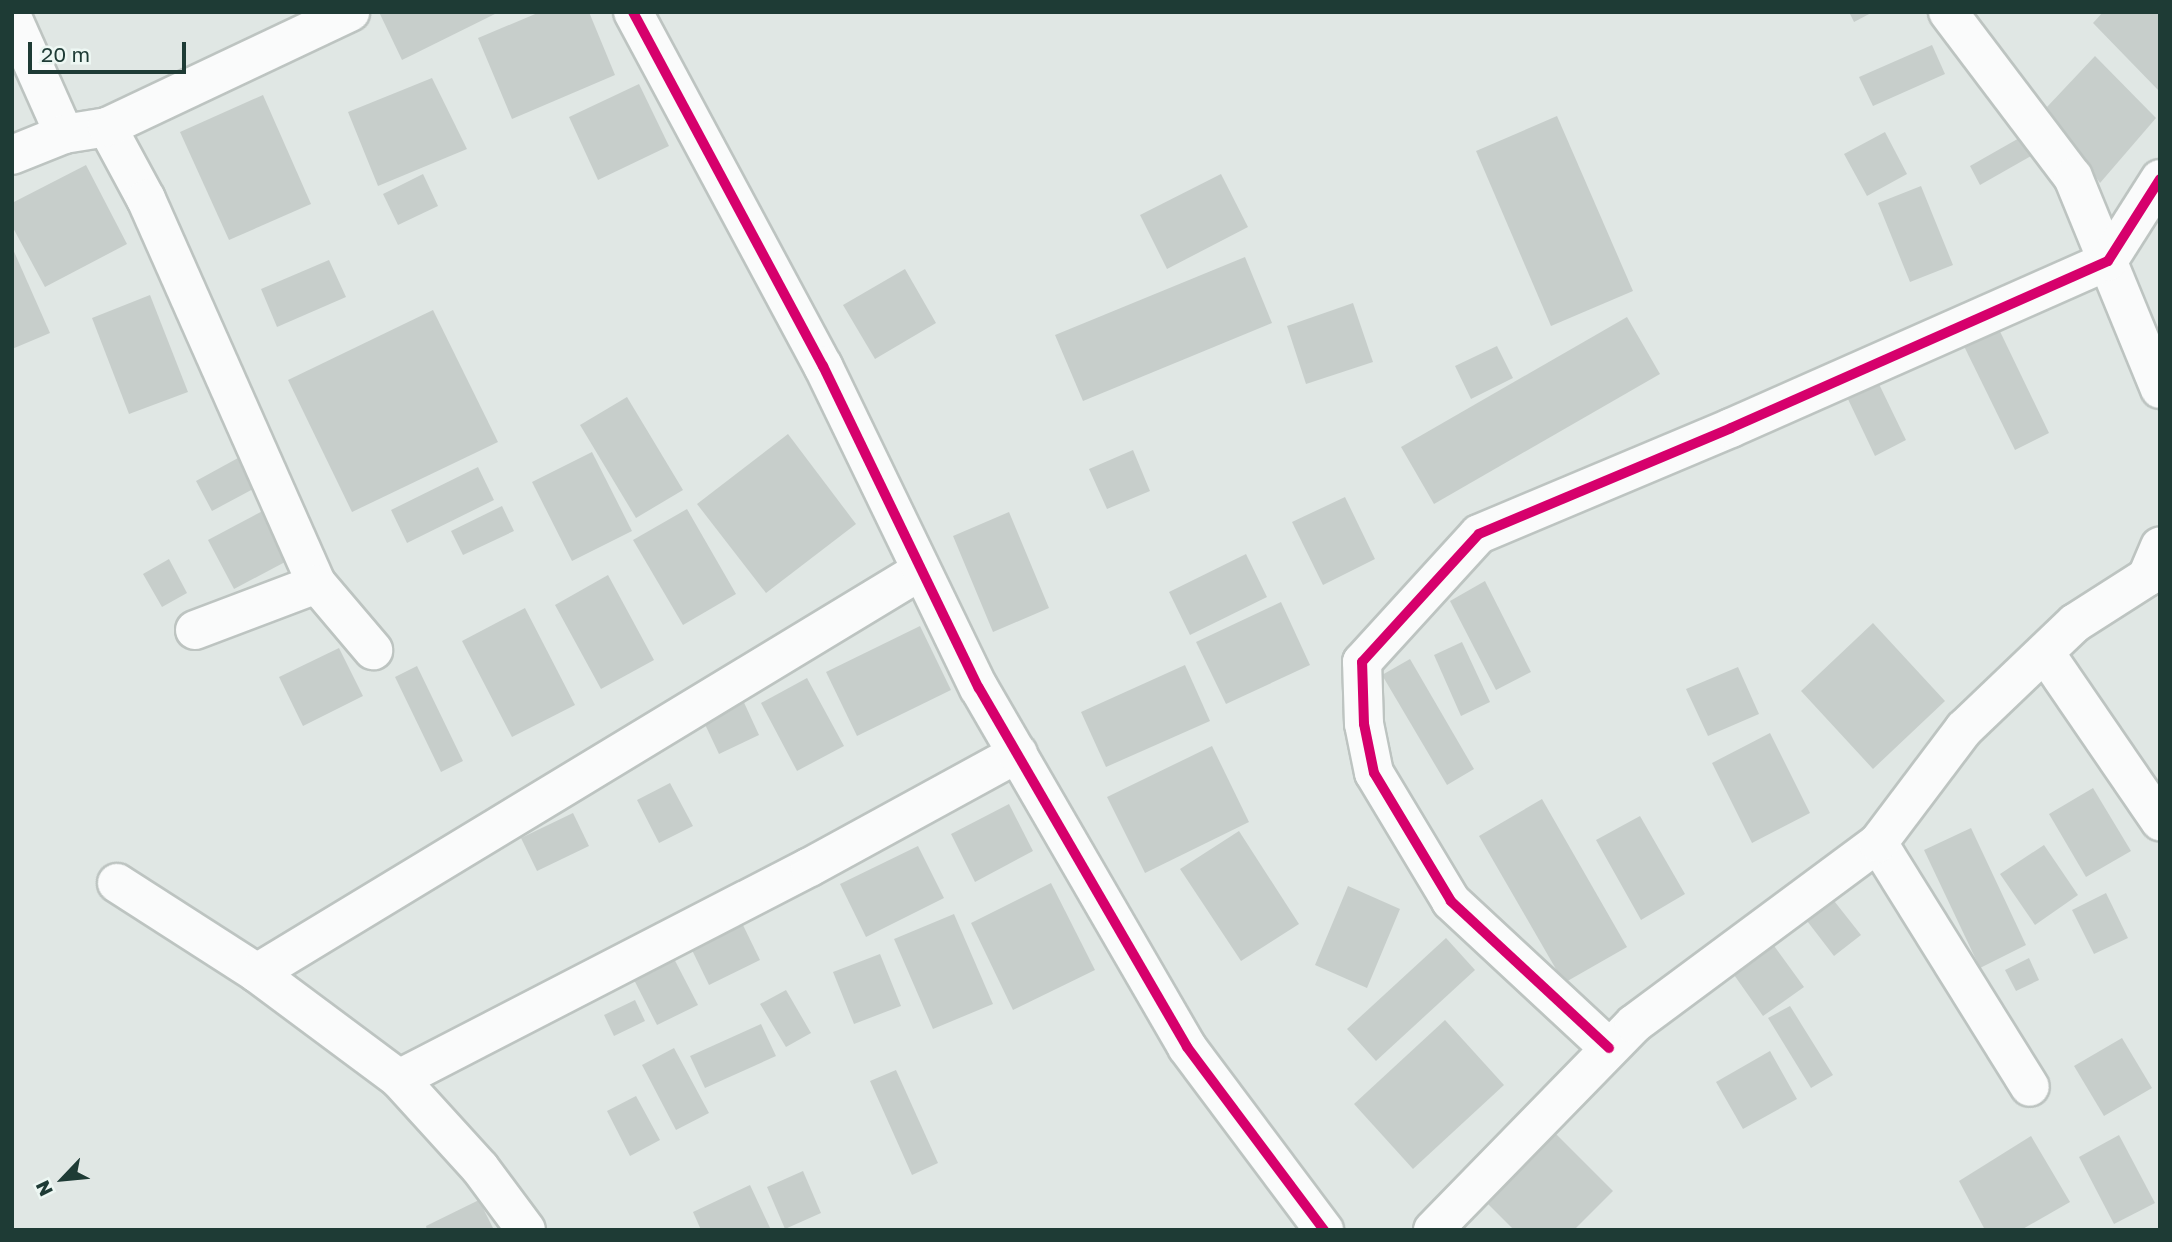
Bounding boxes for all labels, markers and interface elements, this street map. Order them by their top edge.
scale bar [32,28,189,72]
text: 20 m [41,41,90,67]
north arrow [28,1144,98,1214]
text: N [30,1177,57,1200]

